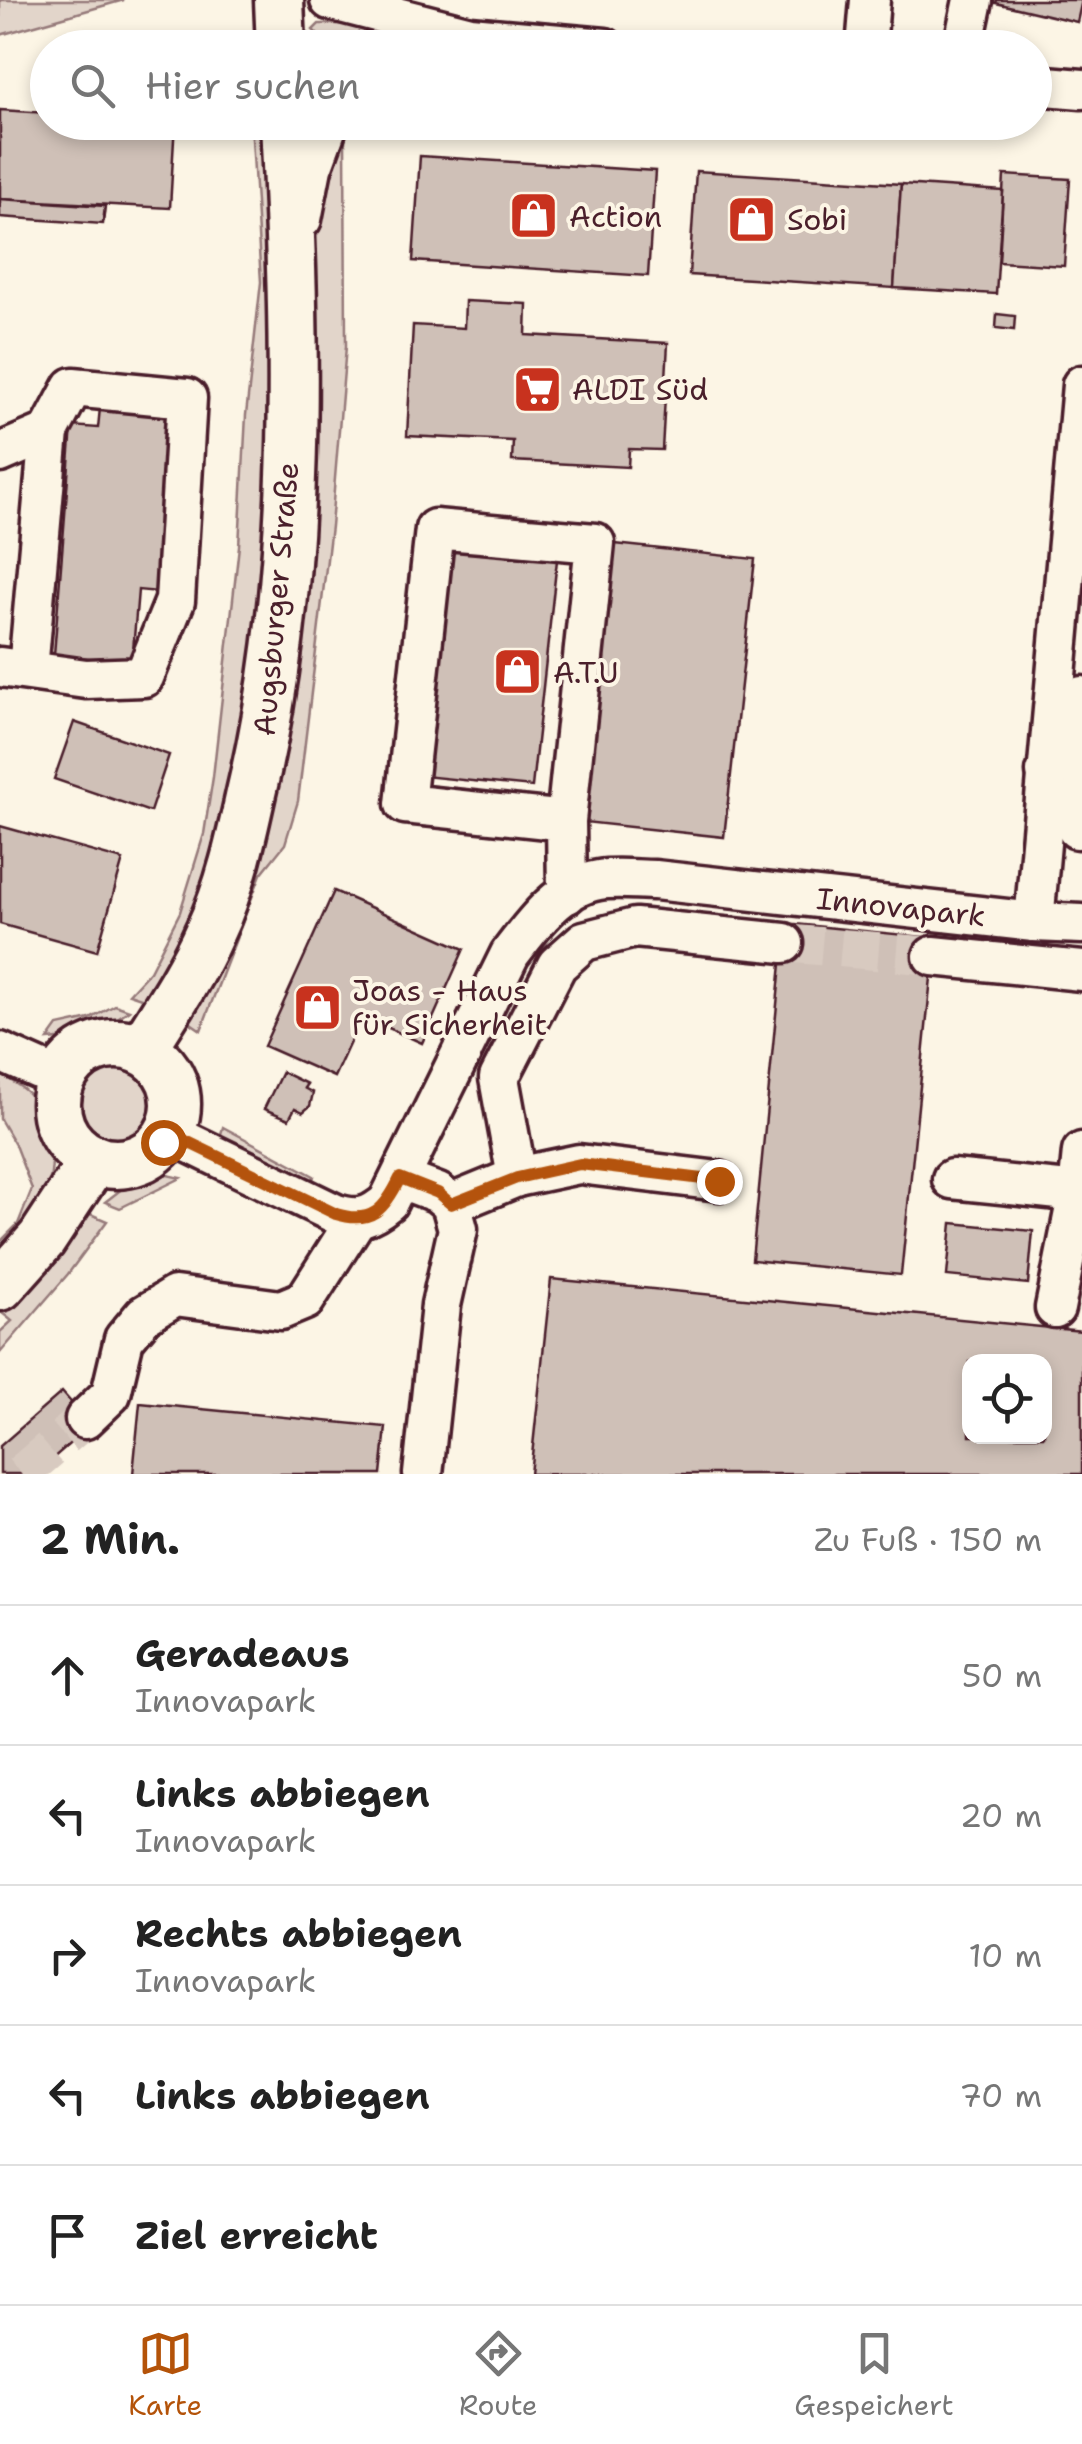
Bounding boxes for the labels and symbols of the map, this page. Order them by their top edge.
shop icon: Action [508,190,560,242]
shop icon: Sobi [726,193,778,245]
place label: Action [569,196,662,237]
place label: Sobi [787,199,847,240]
supermarket icon: ALDI Süd [511,363,563,415]
place label: ALDI Süd [572,369,708,410]
street label: Augsburger Straße [244,460,308,738]
shop icon: A.T.U [492,646,544,698]
place label: A.T.U [553,652,619,693]
street label: Innovapark [814,878,988,936]
place label: Joas - Haus für Sicherheit [352,970,547,1045]
shop icon: Joas - Haus für Sicherheit [291,981,343,1033]
route start [141,1120,187,1166]
route end [697,1159,743,1205]

